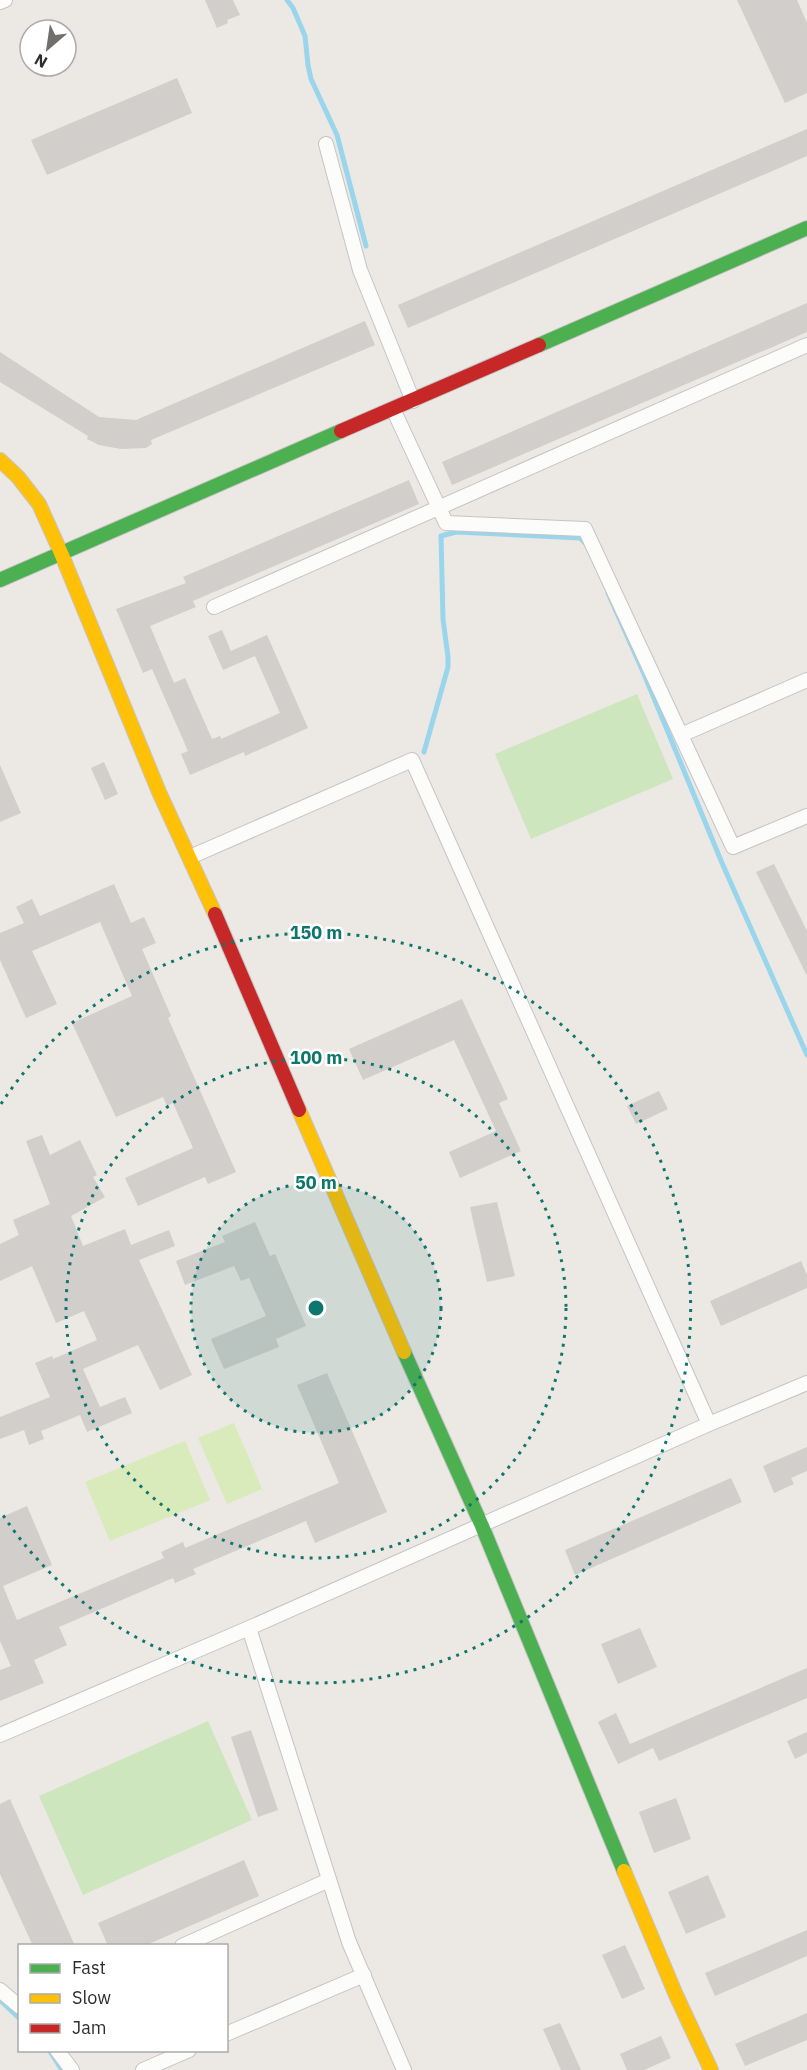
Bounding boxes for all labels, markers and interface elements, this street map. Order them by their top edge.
north arrow [18,18,78,78]
text: N [31,50,51,73]
text: 150 m [290,921,342,944]
text: 100 m [290,1046,342,1069]
text: 50 m [295,1171,337,1194]
centre of rings [306,1298,326,1318]
legend [18,1944,228,2052]
text: Fast [72,1956,106,1979]
text: Slow [72,1986,111,2009]
text: Jam [72,2016,107,2039]

